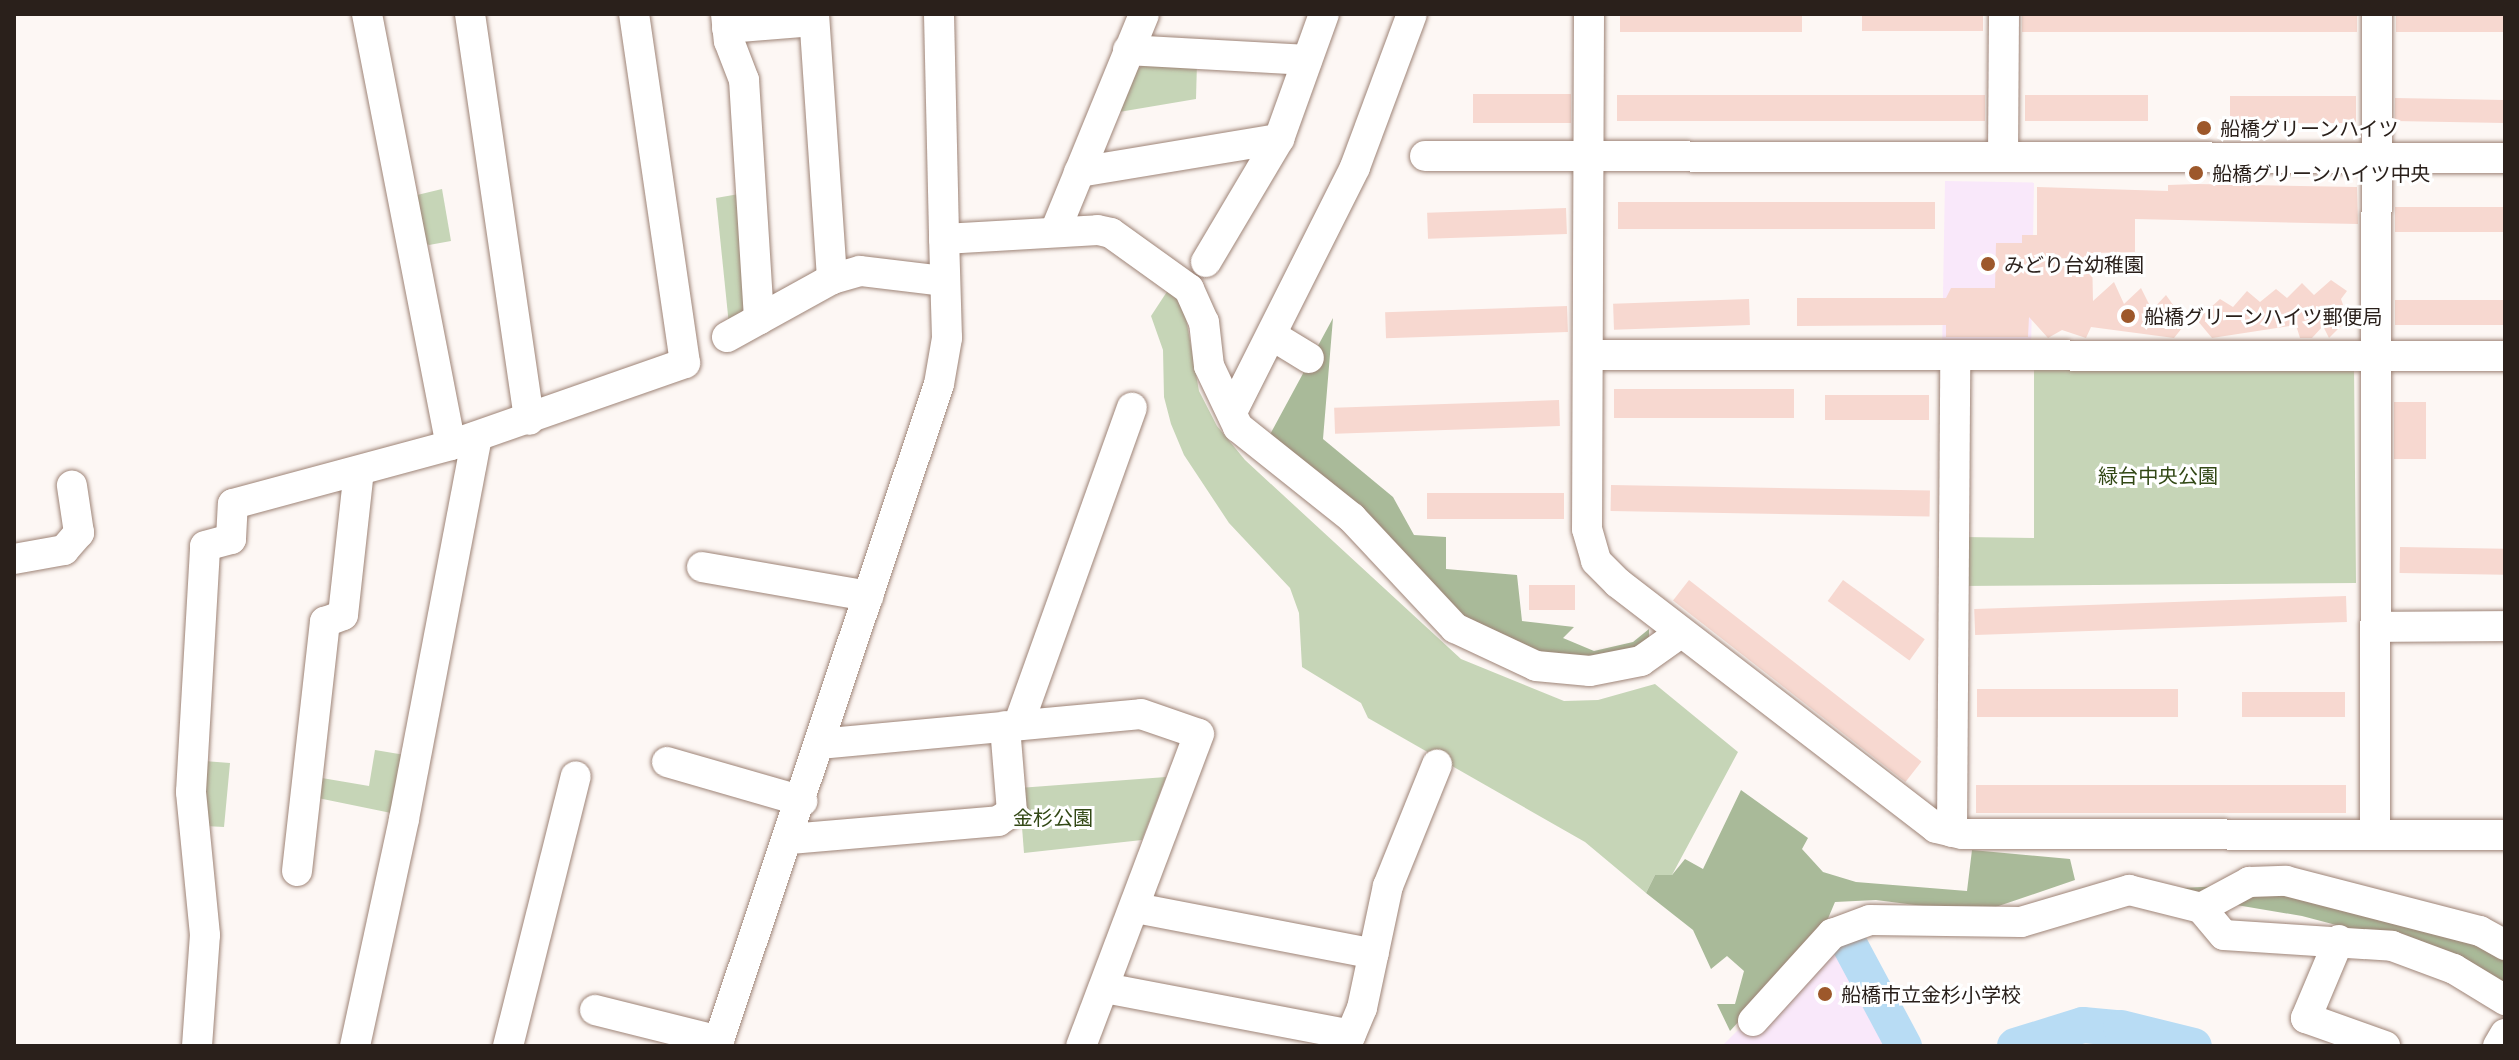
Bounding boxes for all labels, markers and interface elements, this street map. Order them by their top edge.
place label: 船橋グリーンハイツ [2220,116,2400,140]
marker: 船橋グリーンハイツ [2195,119,2213,137]
place label: 船橋グリーンハイツ中央 [2212,161,2432,185]
marker: 船橋グリーンハイツ中央 [2187,164,2205,182]
place label: みどり台幼稚園 [2004,252,2144,276]
marker: みどり台幼稚園 [1979,255,1997,273]
place label: 船橋グリーンハイツ郵便局 [2144,304,2384,328]
marker: 船橋グリーンハイツ郵便局 [2119,307,2137,325]
park label: 緑台中央公園 [2098,463,2218,487]
park label: 金杉公園 [1013,805,1093,829]
place label: 船橋市立金杉小学校 [1841,982,2021,1006]
marker: 船橋市立金杉小学校 [1816,985,1834,1003]

